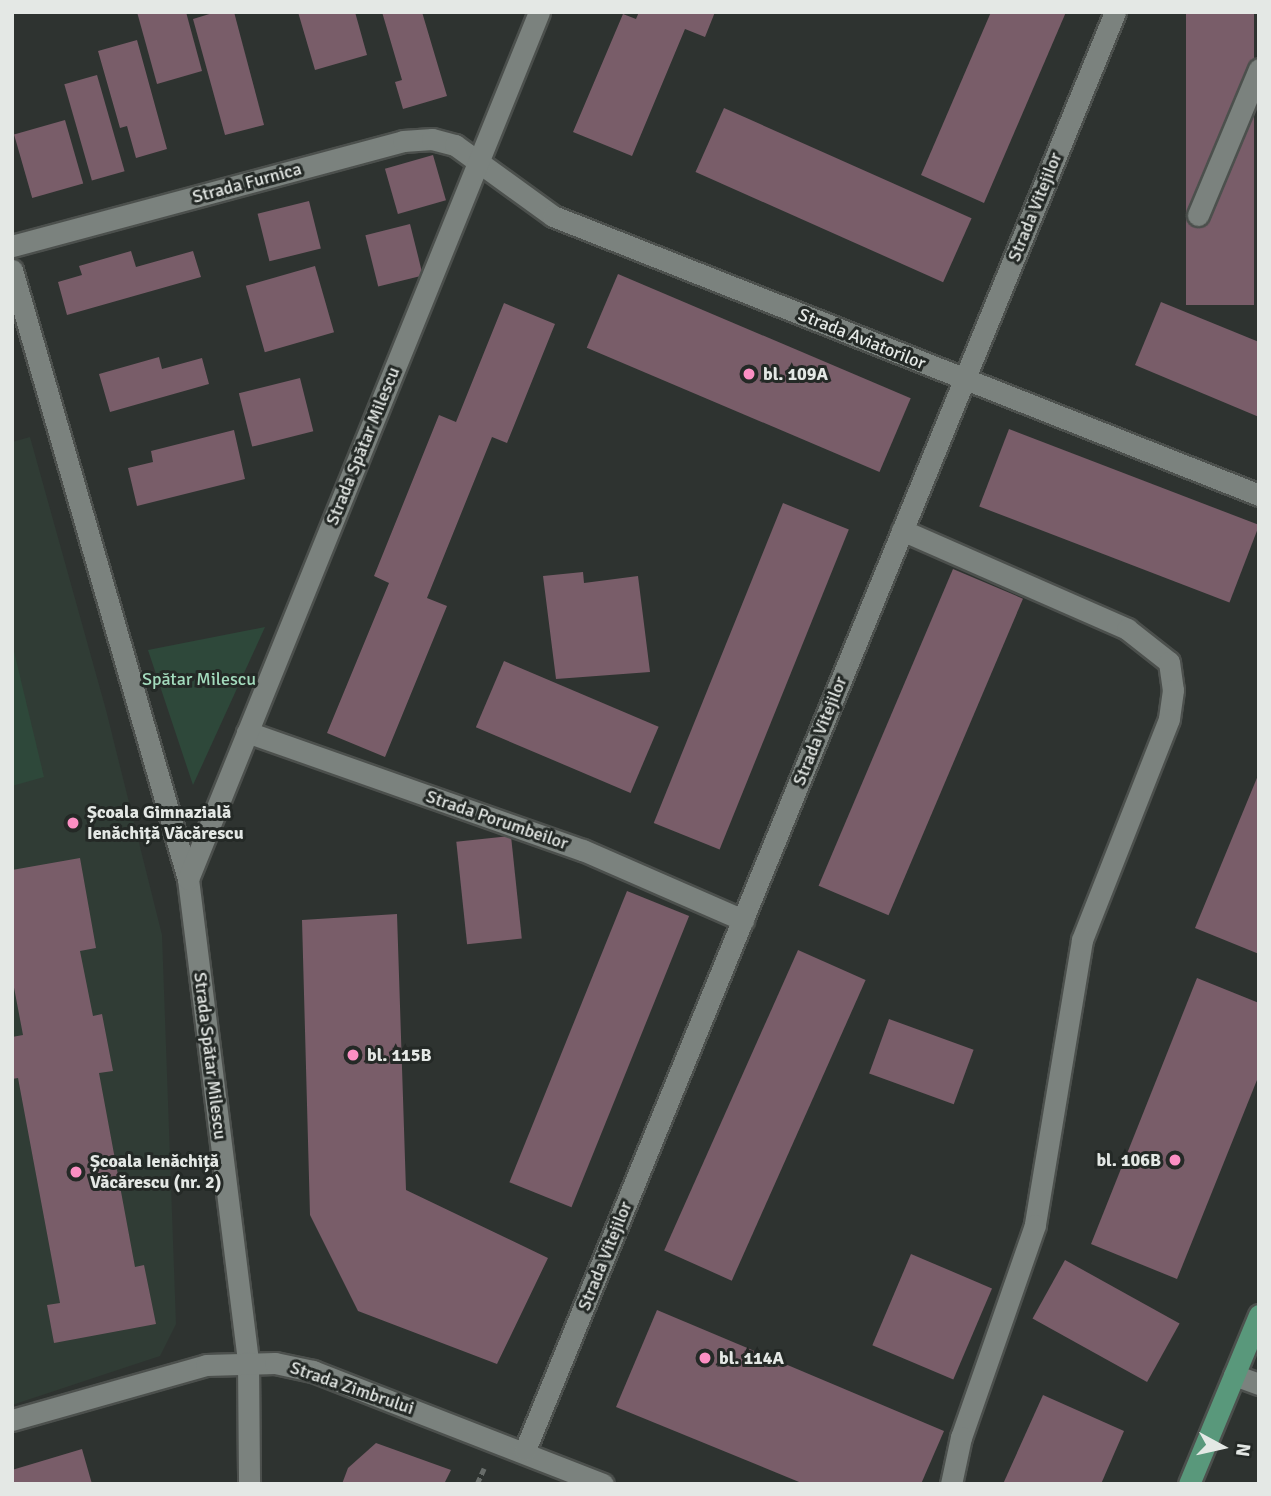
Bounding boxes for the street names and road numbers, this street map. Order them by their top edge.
street label: Strada Vitejilor [1003,149,1067,265]
street label: Strada Furnica [190,158,304,208]
street label: Strada Aviatorilor [795,304,929,374]
street label: Strada Spătar Milescu [321,364,405,528]
street label: Strada Vitejilor [788,673,852,789]
street label: Strada Porumbeilor [423,786,571,854]
street label: Strada Spătar Milescu [189,971,231,1141]
street label: Strada Vitejilor [573,1198,637,1314]
street label: Strada Zimbrului [287,1357,417,1419]

